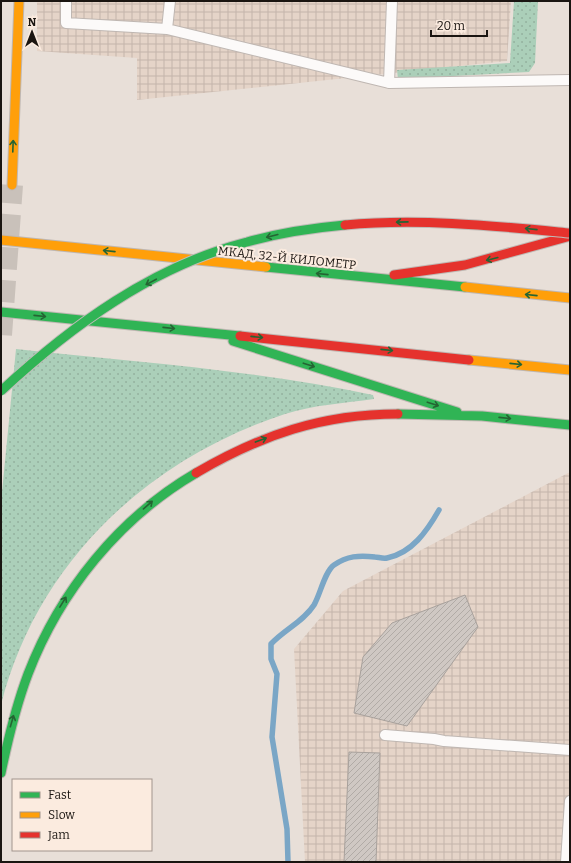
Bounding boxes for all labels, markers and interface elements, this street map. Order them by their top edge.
north arrow [12,12,52,52]
scale bar [431,12,487,38]
text: N [28,16,37,29]
text: 20 m [437,19,466,33]
one-way arrow [10,140,17,153]
one-way arrow [396,218,409,226]
one-way arrow [525,225,538,233]
one-way arrow [266,232,279,240]
street label: МКАД, 32-Й КИЛОМЕТР [217,243,357,272]
one-way arrow [103,248,116,255]
one-way arrow [486,255,499,263]
one-way arrow [315,270,328,278]
one-way arrow [146,278,158,286]
one-way arrow [525,291,538,298]
one-way arrow [33,312,46,320]
one-way arrow [162,325,175,332]
one-way arrow [250,334,263,341]
one-way arrow [380,347,393,354]
one-way arrow [509,360,522,368]
one-way arrow [302,362,315,369]
one-way arrow [426,401,439,408]
one-way arrow [498,415,511,422]
one-way arrow [254,436,266,444]
one-way arrow [143,500,154,509]
one-way arrow [60,596,68,608]
one-way arrow [9,715,16,728]
legend [12,779,152,851]
text: Fast [48,788,72,802]
text: Slow [48,808,75,822]
text: Jam [47,828,70,842]

